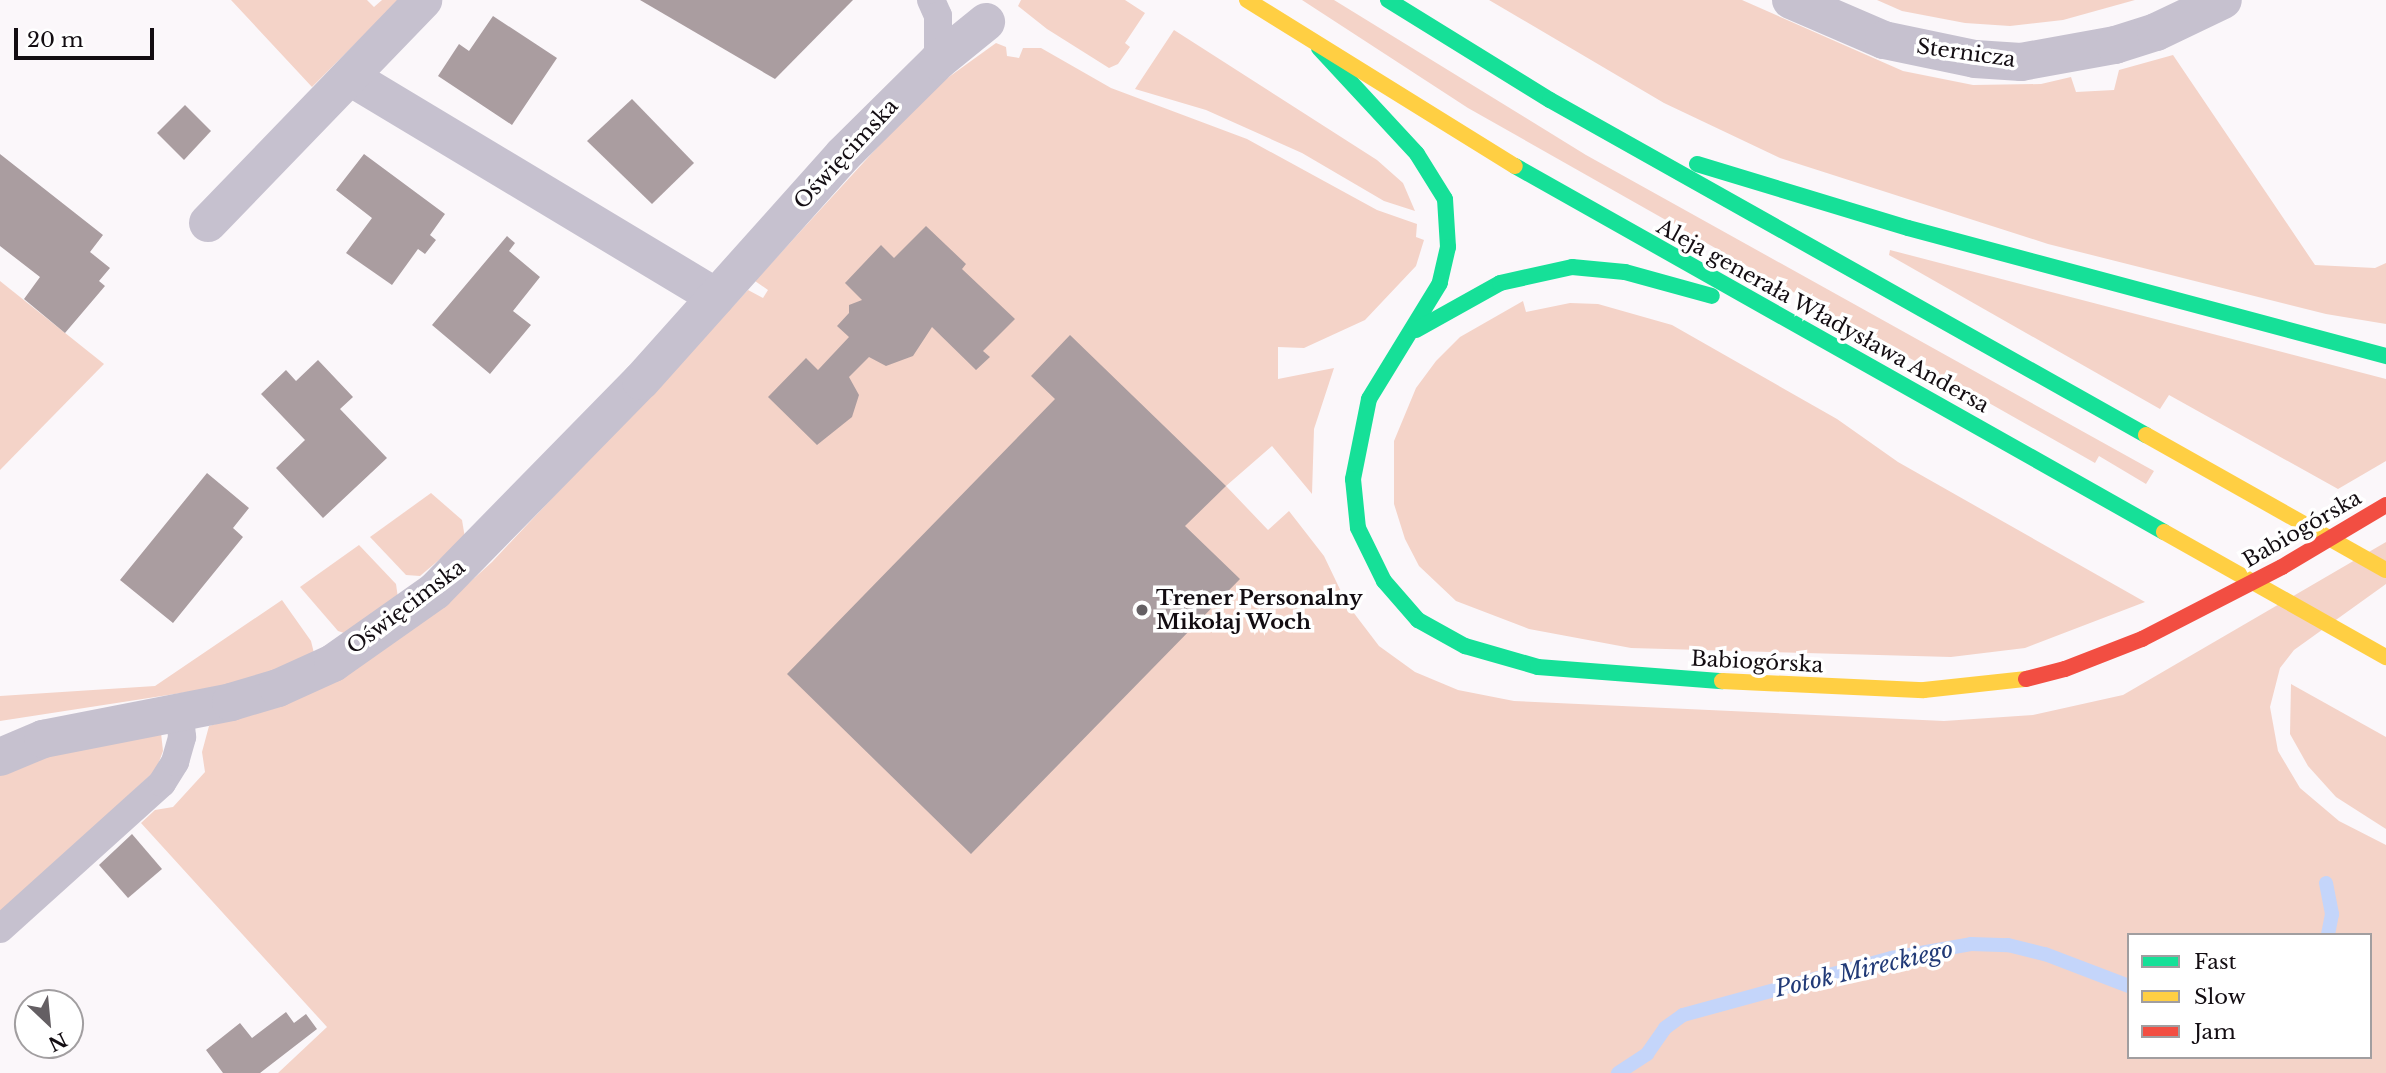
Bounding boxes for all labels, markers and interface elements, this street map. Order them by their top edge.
scale bar [18,14,158,58]
text: 20 m [27,27,84,53]
street label: Sternicza [1915,34,2017,72]
street label: Oświęcimska [789,94,903,214]
street label: Aleja generała Władysława Andersa [1652,213,1994,419]
street label: Babiogórska [2238,485,2366,573]
street label: Oświęcimska [342,554,470,660]
place label: Trener Personalny Mikołaj Woch [1156,585,1363,635]
marker: Trener Personalny Mikołaj Woch [1134,602,1150,618]
street label: Babiogórska [1690,646,1824,678]
legend [2127,933,2372,1059]
water label: Potok Mireckiego [1772,935,1956,1003]
text: Fast [2194,949,2236,975]
text: Slow [2194,984,2246,1010]
north arrow [14,989,84,1059]
text: Jam [2194,1019,2236,1045]
text: N [44,1027,71,1056]

